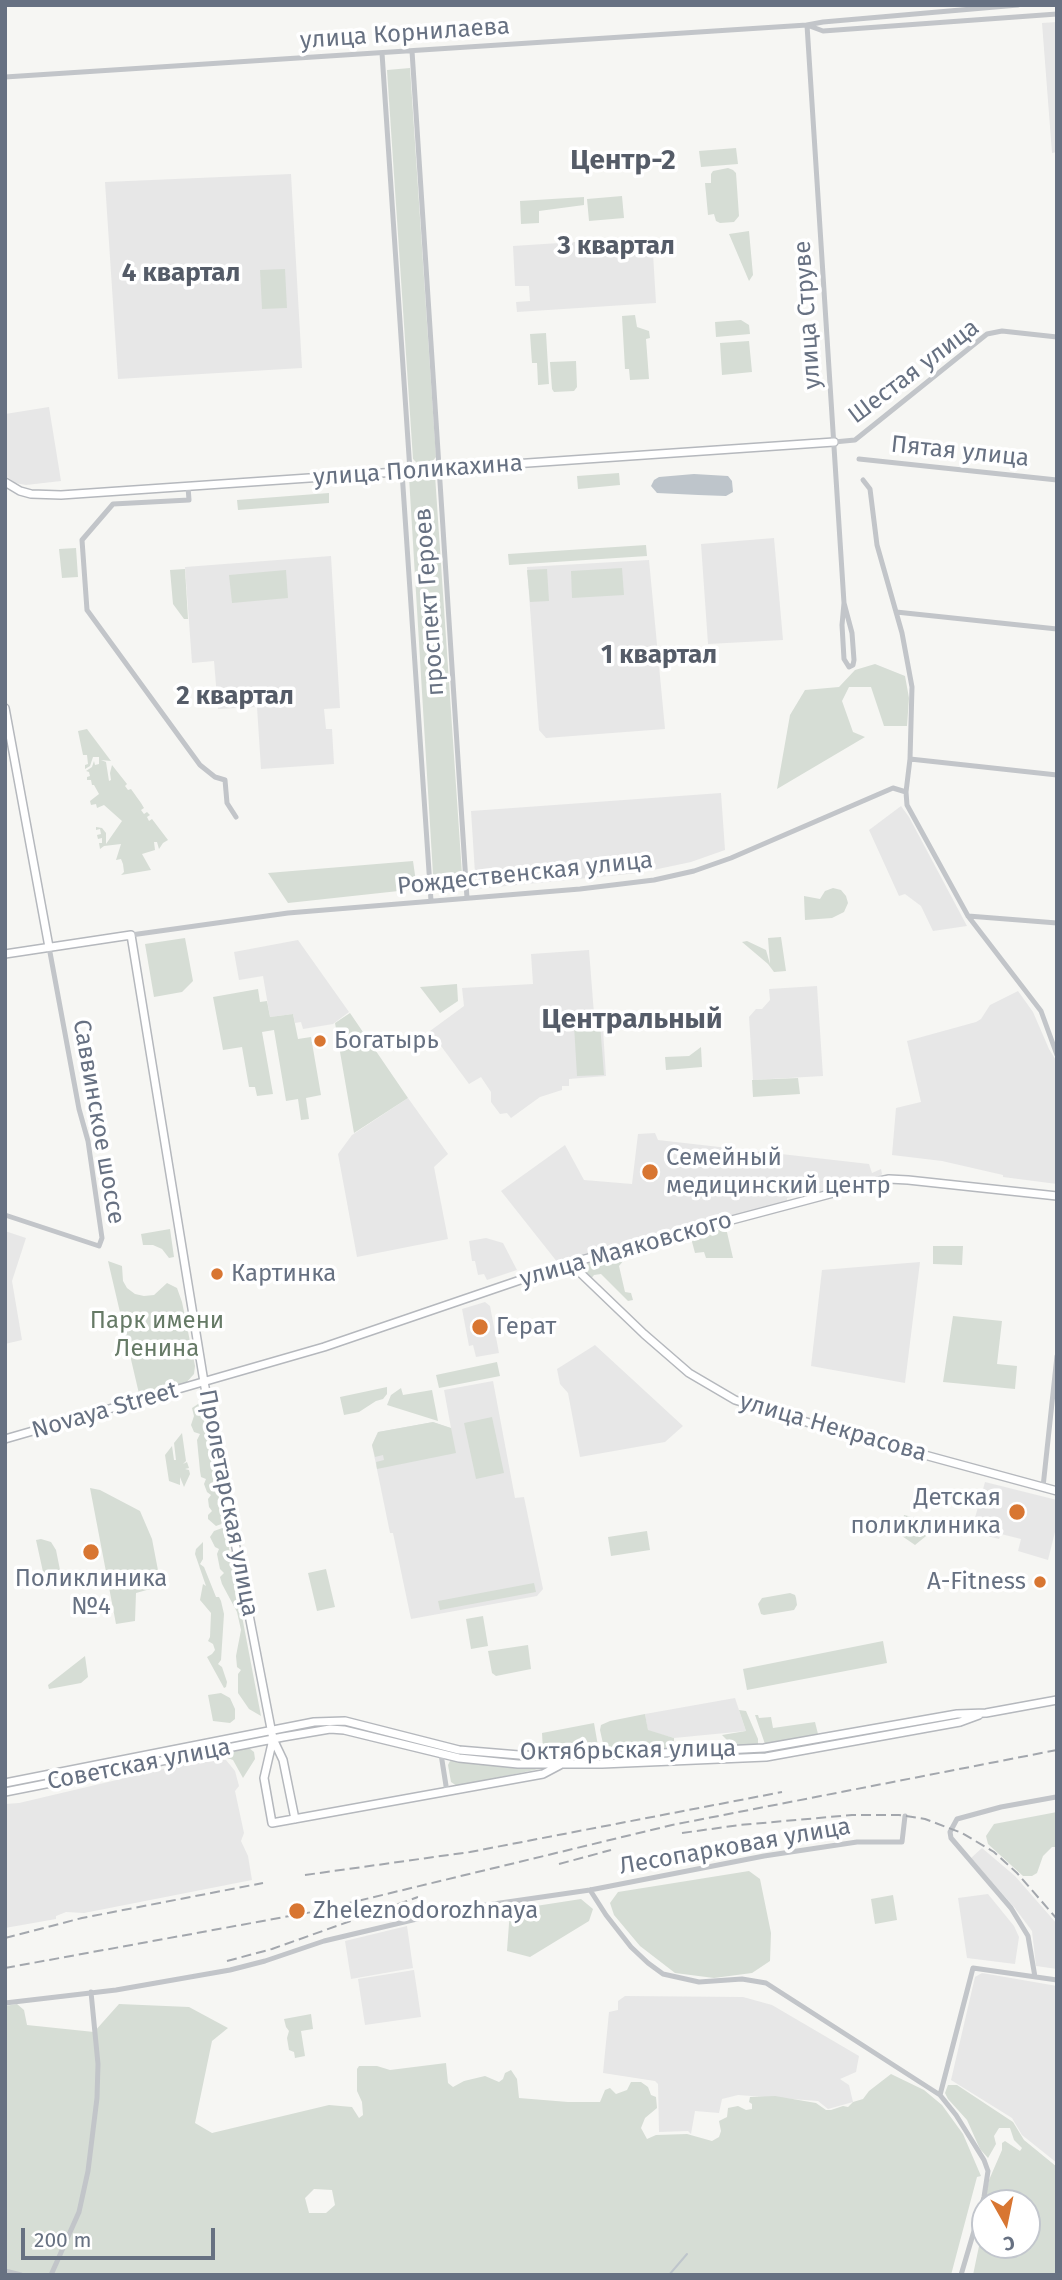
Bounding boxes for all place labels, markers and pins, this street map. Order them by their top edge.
place label: Богатырь [334,1027,439,1055]
marker: Богатырь [312,1033,328,1049]
place label: Семейный медицинский центр [666,1144,891,1200]
marker: Семейный медицинский центр [640,1162,660,1182]
place label: Картинка [231,1260,336,1288]
marker: Картинка [209,1266,225,1282]
place label: Герат [496,1313,556,1341]
marker: Герат [470,1317,490,1337]
place label: Детская поликлиника [850,1484,1001,1540]
marker: Детская поликлиника [1007,1502,1027,1522]
marker: Поликлиника №4 [81,1542,101,1562]
place label: Поликлиника №4 [15,1565,167,1621]
place label: A-Fitness [927,1568,1026,1596]
marker: A-Fitness [1032,1574,1048,1590]
place label: Zheleznodorozhnаyа [313,1897,538,1925]
marker: Zheleznodorozhnаyа [287,1901,307,1921]

